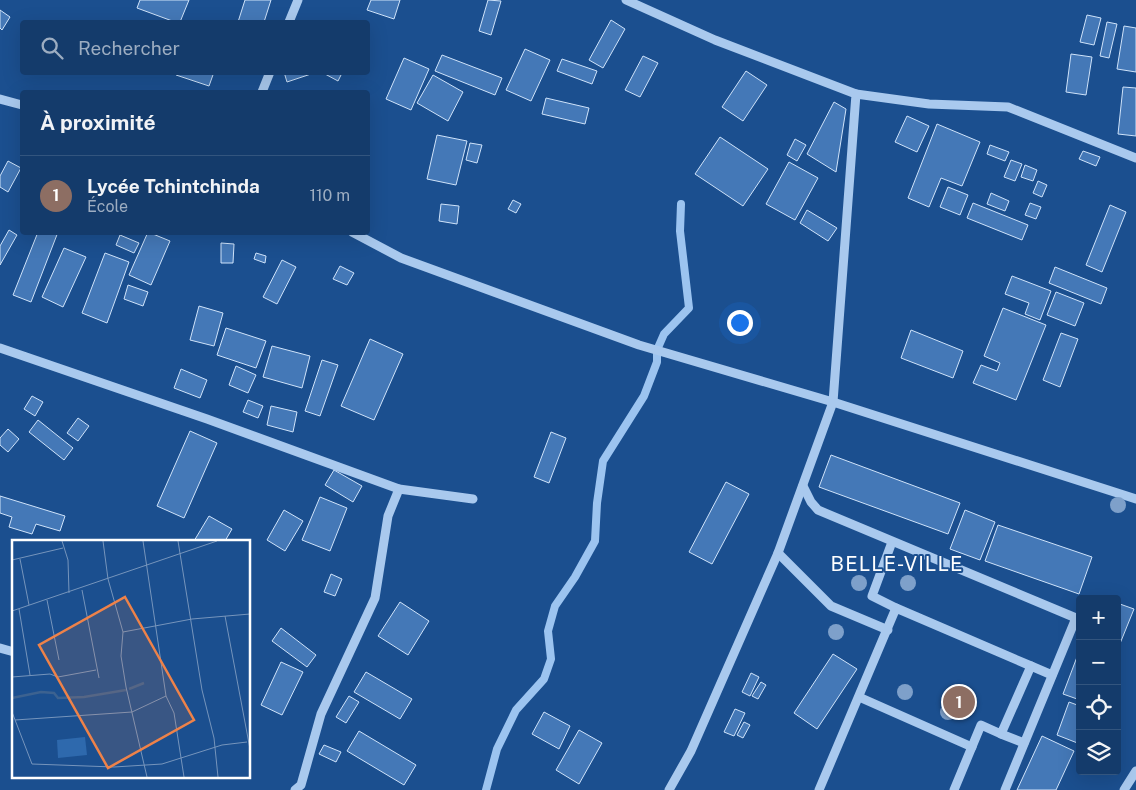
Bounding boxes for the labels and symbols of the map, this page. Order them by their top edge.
your location [727,310,753,336]
inset map [12,540,250,778]
district label: BELLE-VILLE [831,552,963,576]
pin: 1 [943,683,975,721]

